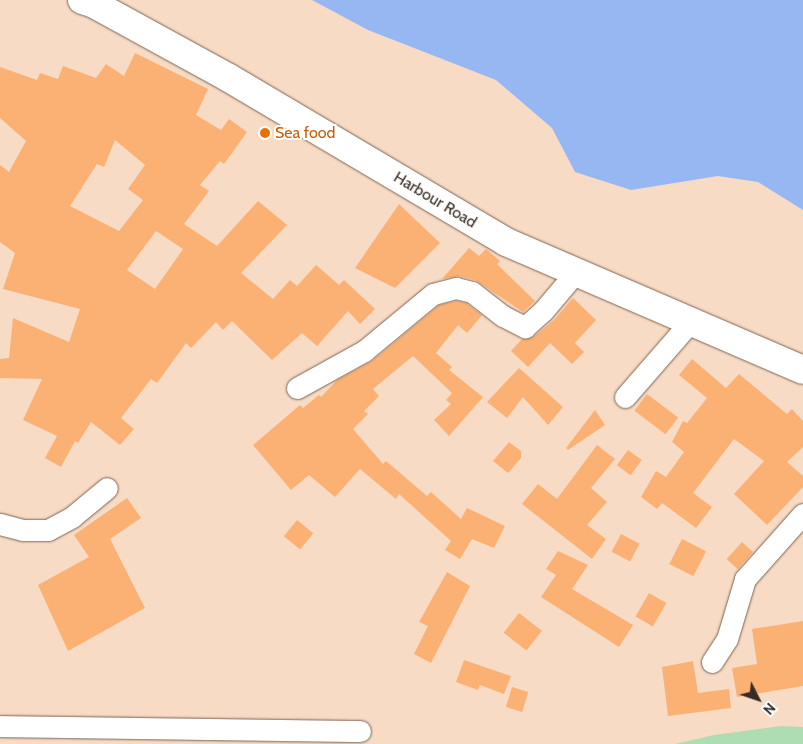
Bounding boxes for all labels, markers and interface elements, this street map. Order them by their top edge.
place label: Sea food [275,123,335,143]
marker: Sea food [259,127,271,139]
street label: Harbour Road [390,168,480,232]
north arrow [733,674,783,724]
text: N [759,699,779,718]

